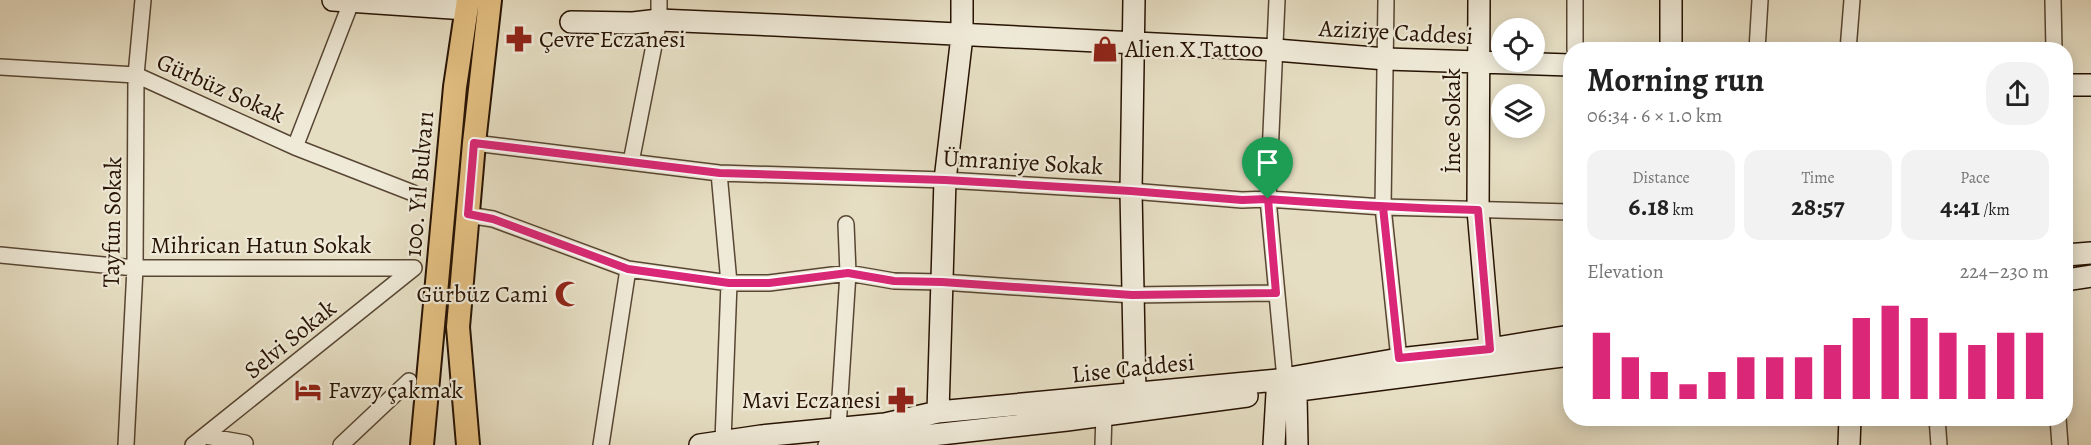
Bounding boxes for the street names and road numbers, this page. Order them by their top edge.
street label: Aziziye Caddesi [1317,12,1474,52]
street label: Gürbüz Sokak [152,45,290,131]
street label: İnce Sokak [1436,68,1468,174]
street label: 100. Yıl Bulvarı [397,110,441,258]
street label: Ümraniye Sokak [942,142,1104,182]
street label: Tayfun Sokak [95,156,129,288]
street label: Mihrican Hatun Sokak [150,229,372,261]
street label: Selvi Sokak [237,292,343,386]
street label: Lise Caddesi [1070,346,1196,390]

